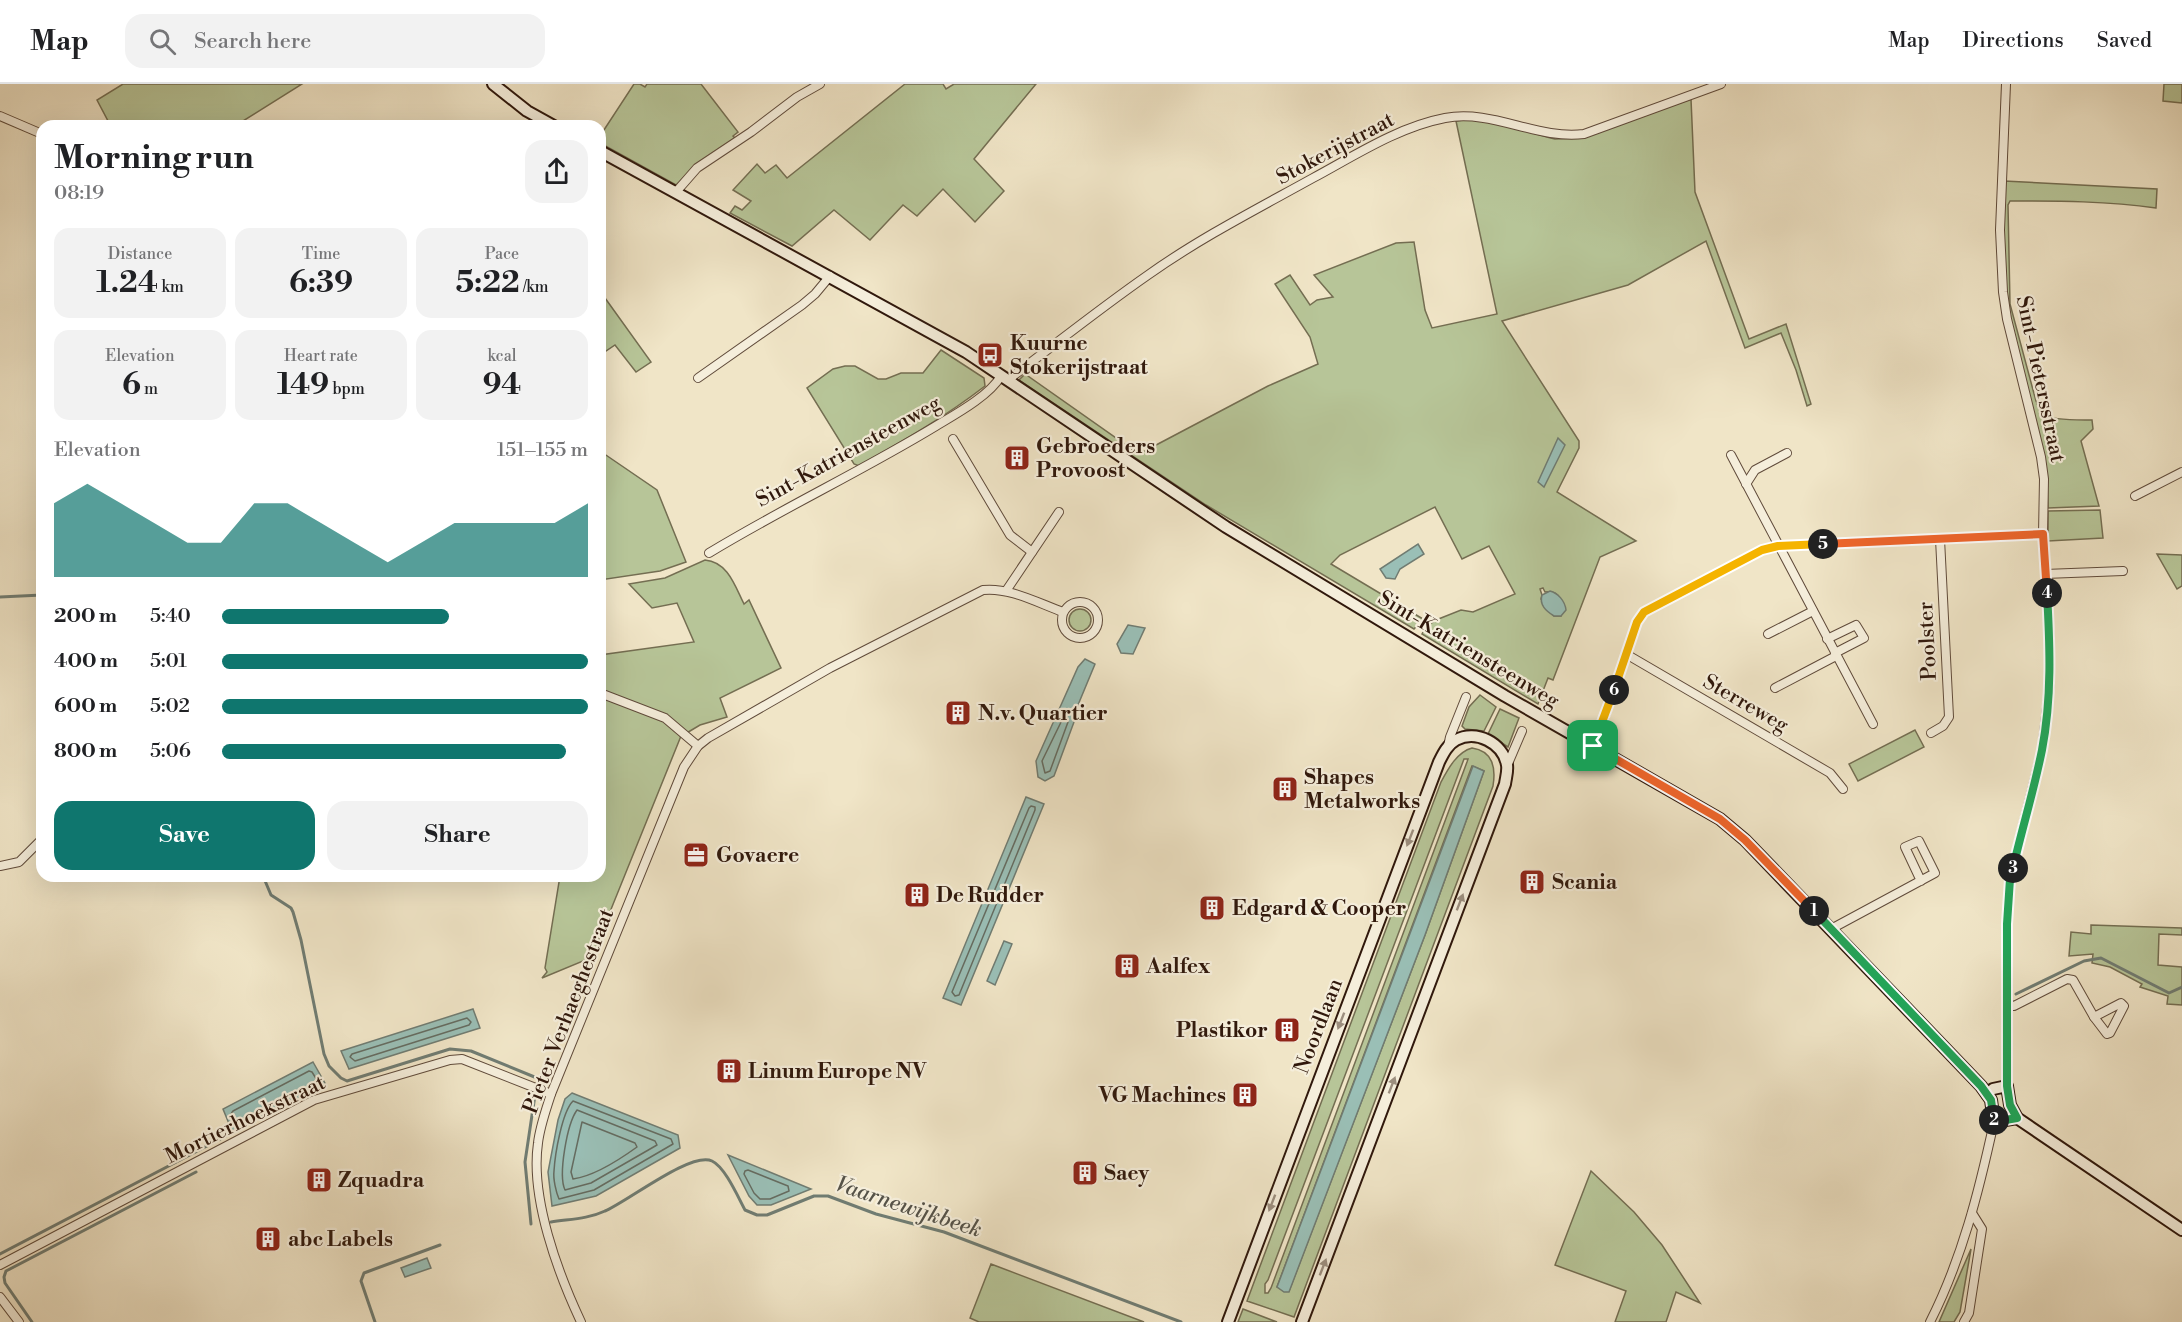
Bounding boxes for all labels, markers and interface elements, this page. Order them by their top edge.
search box [125,14,545,68]
text: Map [30,24,89,59]
icon: search [146,25,179,58]
text: Search here [194,28,311,55]
text: Map [1888,28,1930,54]
text: Directions [1963,28,2064,54]
text: Saved [2097,28,2152,54]
street label: Stokerijstraat [1272,107,1399,191]
text: Morning run [54,138,254,179]
button: share [525,140,588,203]
text: 08:19 [54,181,104,206]
text: Distance [108,244,172,264]
text: Time [302,244,340,264]
text: Pace [485,244,519,264]
text: 1.24 [96,264,158,302]
text: 6:39 [289,264,353,302]
text: 5:22 [455,264,520,302]
text: km [158,277,184,297]
text: /km [520,277,549,297]
street label: Sint-Pietersstraat [2010,293,2071,465]
place label: Kuurne Stokerijstraat [1010,331,1148,381]
bus stop icon: Kuurne Stokerijstraat [975,340,1005,370]
text: Elevation [105,346,175,366]
text: Heart rate [284,346,358,366]
text: kcal [487,346,517,366]
text: 6 [122,366,141,404]
text: 149 [277,366,329,404]
text: 94 [483,366,521,404]
text: m [141,379,158,399]
text: bpm [329,379,365,399]
street label: Sint-Katriensteenweg [752,390,945,513]
place label: Gebroeders Provoost [1036,434,1155,484]
text: Elevation [54,438,141,463]
text: 151–155 m [497,438,588,463]
building icon: Gebroeders Provoost [1002,443,1032,473]
pin: 5 [1808,529,1838,559]
text: 5 [1818,534,1828,554]
pin: 4 [2032,578,2062,608]
text: 4 [2042,583,2052,603]
street label: Sint-Katriensteenweg [1373,585,1564,714]
street label: Poolster [1913,601,1943,681]
text: 200 m [54,604,117,629]
text: 5:40 [150,604,191,629]
text: 400 m [54,649,118,674]
text: 5:01 [150,649,187,674]
street label: Sterreweg [1698,669,1793,739]
pin: 6 [1599,675,1629,705]
text: 6 [1609,680,1619,700]
text: 600 m [54,694,117,719]
text: 5:02 [150,694,190,719]
building icon: N.v. Quartier [943,698,973,728]
place label: N.v. Quartier [978,701,1108,727]
pin [1567,720,1618,771]
icon: arrive [1576,729,1609,762]
text: 800 m [54,739,117,764]
text: 5:06 [150,739,191,764]
place label: Shapes Metalworks [1304,765,1420,815]
building icon: Shapes Metalworks [1270,774,1300,804]
button: Save [54,801,315,870]
button: Share [327,801,588,870]
one-way arrow [1404,830,1414,848]
office icon: Govaere [681,840,711,870]
place label: Govaere [716,843,799,869]
pin: 3 [1998,853,2028,883]
text: 3 [2008,858,2018,878]
building icon: Scania [1517,867,1547,897]
place label: Scania [1552,870,1618,896]
building icon: De Rudder [902,880,932,910]
place label: De Rudder [936,883,1044,909]
building icon: Edgard & Cooper [1197,893,1227,923]
one-way arrow [1456,893,1466,911]
place label: Edgard & Cooper [1232,896,1406,922]
pin: 1 [1799,896,1829,926]
text: 1 [1810,901,1818,921]
street label: Pieter Verhaeghestraat [518,904,620,1118]
building icon: Aalfex [1112,951,1142,981]
place label: Aalfex [1145,954,1211,980]
street label: Noordlaan [1289,975,1349,1078]
one-way arrow [1336,1012,1345,1030]
building icon: Plastikor [1272,1015,1302,1045]
place label: Plastikor [1176,1018,1268,1044]
building icon: Linum Europe NV [714,1056,744,1086]
place label: Linum Europe NV [748,1059,927,1085]
street label: Mortierhoekstraat [161,1070,330,1170]
one-way arrow [1388,1076,1397,1094]
building icon: VG Machines [1230,1080,1260,1110]
place label: VG Machines [1098,1083,1226,1109]
pin: 2 [1979,1105,2009,1135]
text: 2 [1989,1110,1999,1130]
building icon: Saey [1070,1158,1100,1188]
place label: Saey [1104,1161,1150,1187]
building icon: Zquadra [304,1165,334,1195]
place label: Zquadra [338,1168,425,1194]
water label: Vaarnewijkbeek [832,1171,985,1244]
one-way arrow [1267,1195,1277,1213]
building icon: abc Labels [253,1224,283,1254]
place label: abc Labels [288,1227,393,1253]
one-way arrow [1318,1258,1328,1276]

